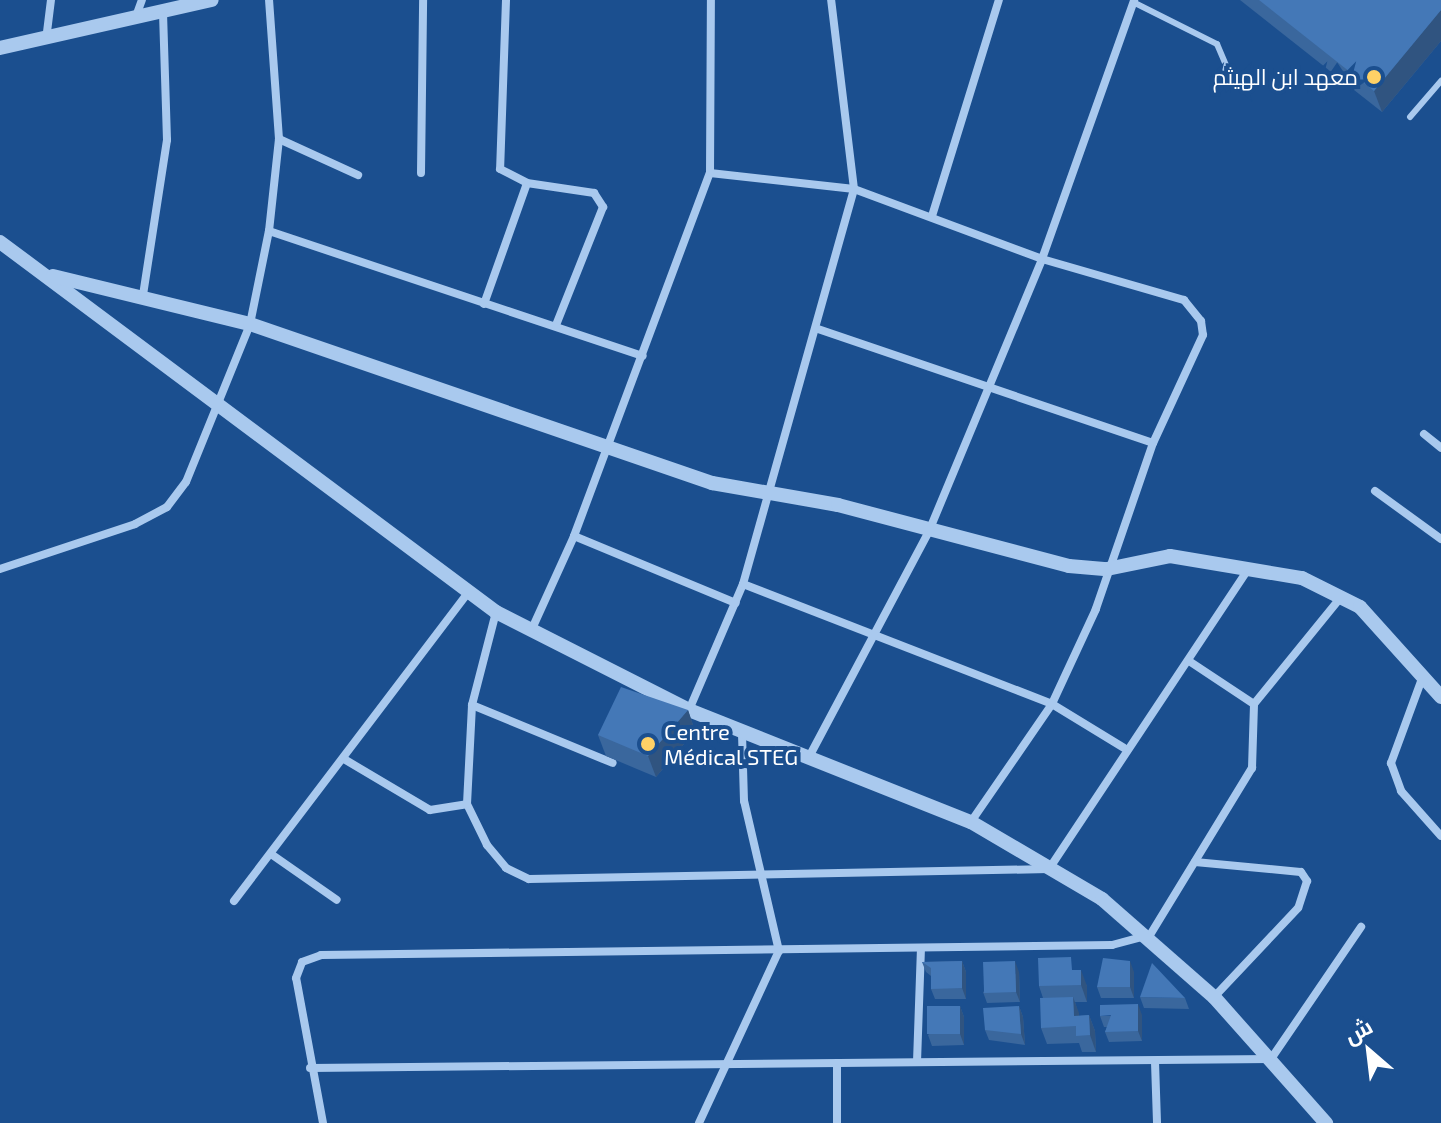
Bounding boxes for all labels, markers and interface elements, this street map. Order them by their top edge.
place label: معهد ابن الهيثم [1213,64,1358,90]
marker: معهد ابن الهيثم [1365,68,1383,86]
place label: Centre Médical STEG [664,718,799,770]
marker: Centre Médical STEG [639,735,657,753]
north arrow [1329,1011,1409,1091]
text: ش [1339,1012,1376,1048]

